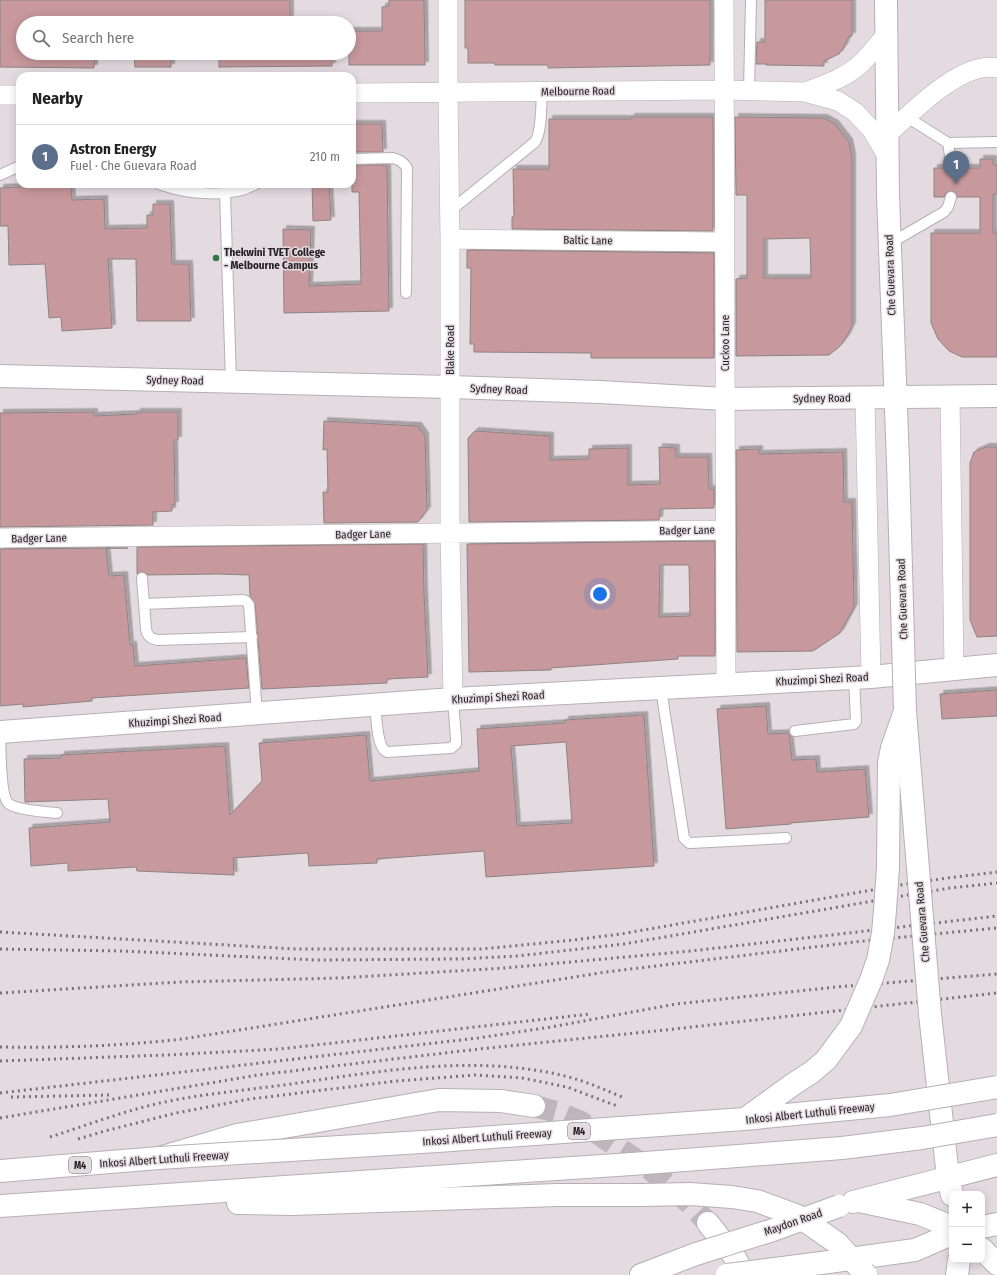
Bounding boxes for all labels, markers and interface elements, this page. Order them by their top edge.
search box [16,16,356,60]
icon: search [30,27,52,49]
text: Search here [62,29,134,47]
street label: Melbourne Road [541,84,615,99]
text: Nearby [32,88,83,109]
text: Astron Energy [70,140,156,158]
text: 1 [42,149,48,164]
text: 210 m [310,149,340,164]
pin: 1 [943,151,969,184]
text: Fuel · Che Guevara Road [70,158,197,173]
street label: Baltic Lane [563,234,613,247]
street label: Che Guevara Road [883,234,898,316]
place label: Thekwini TVET College - Melbourne Campus [224,246,326,272]
marker: Thekwini TVET College - Melbourne Campus [211,253,221,263]
street label: Cuckoo Lane [719,315,732,371]
street label: Blake Road [444,325,457,375]
street label: Sydney Road [146,373,204,388]
street label: Sydney Road [470,382,528,397]
street label: Sydney Road [793,391,851,406]
street label: Badger Lane [659,524,715,537]
street label: Badger Lane [335,528,391,541]
street label: Badger Lane [11,532,67,545]
street label: Che Guevara Road [895,558,910,640]
your location [590,584,610,604]
street label: Khuzimpi Shezi Road [775,671,869,688]
street label: Khuzimpi Shezi Road [451,689,545,706]
street label: Khuzimpi Shezi Road [128,711,222,730]
street label: Che Guevara Road [912,881,933,963]
street label: Inkosi Albert Luthuli Freeway [745,1100,875,1127]
road number: M4 [568,1123,590,1139]
street label: Inkosi Albert Luthuli Freeway [422,1126,552,1148]
street label: Inkosi Albert Luthuli Freeway [99,1148,229,1170]
road number: M4 [69,1157,91,1173]
map controls [949,1191,985,1263]
button: + [949,1191,985,1227]
street label: Maydon Road [762,1206,824,1239]
button: − [949,1227,985,1263]

